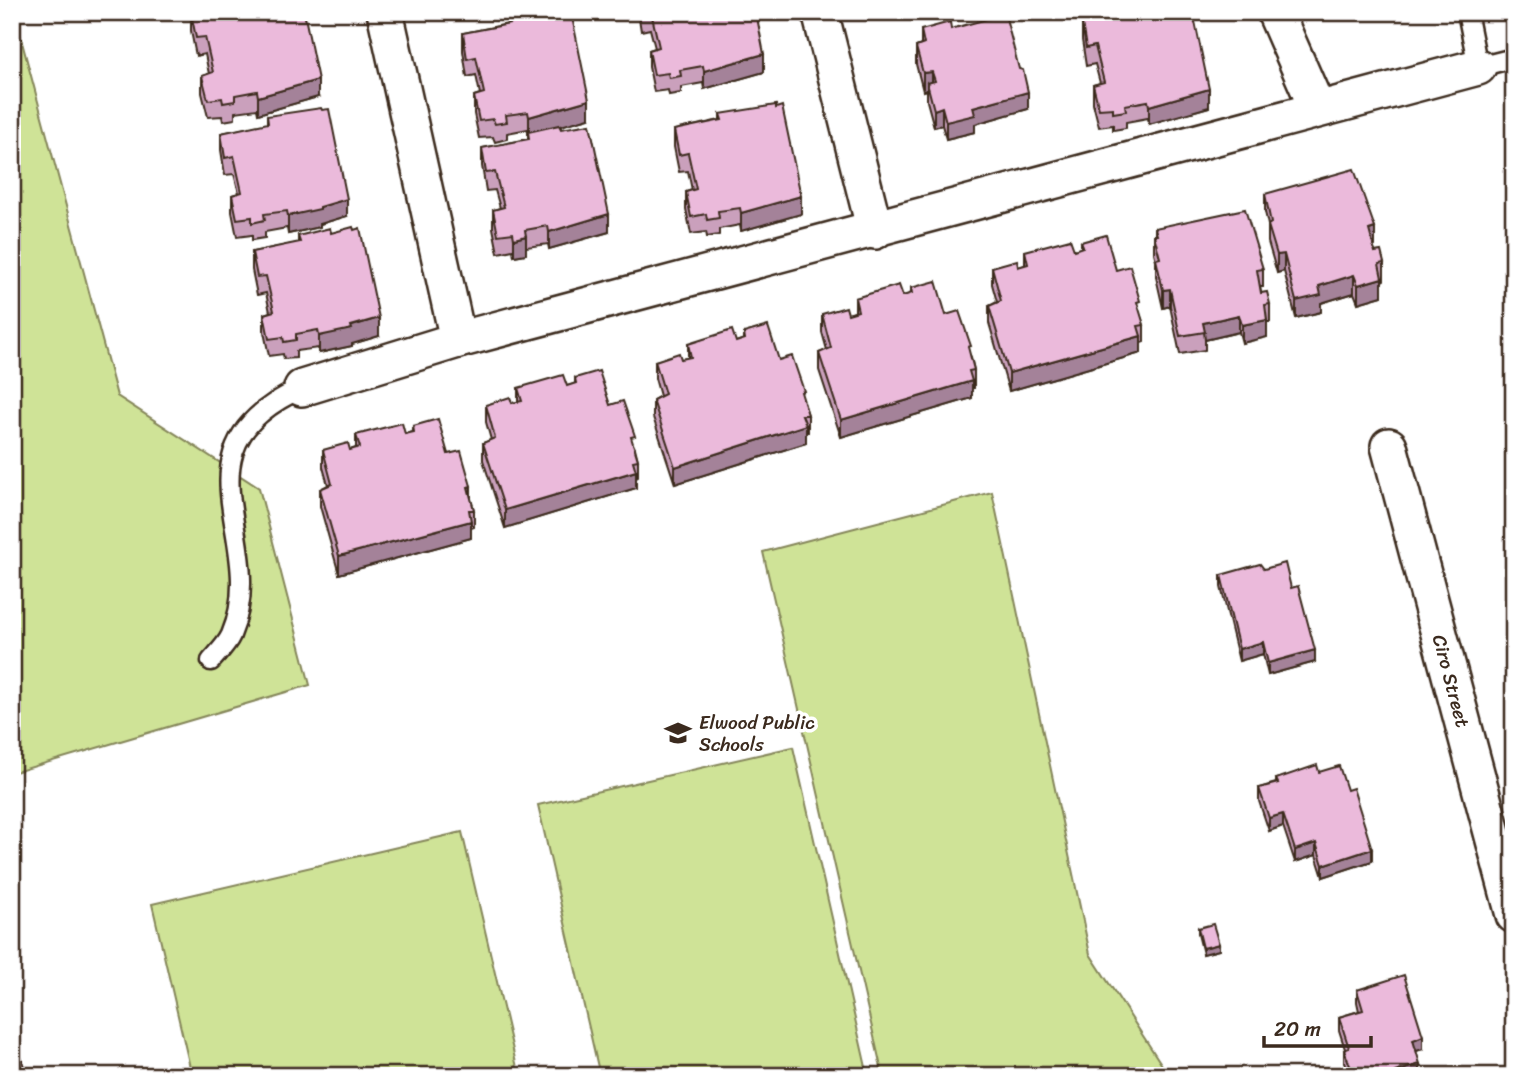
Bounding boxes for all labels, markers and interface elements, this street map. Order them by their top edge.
street label: Ciro Street [1423,631,1480,731]
place label: Elwood Public Schools [699,706,815,761]
school or university icon: Elwood Public Schools [663,718,693,748]
scale bar [1264,1004,1370,1048]
text: 20 m [1274,1010,1321,1048]

